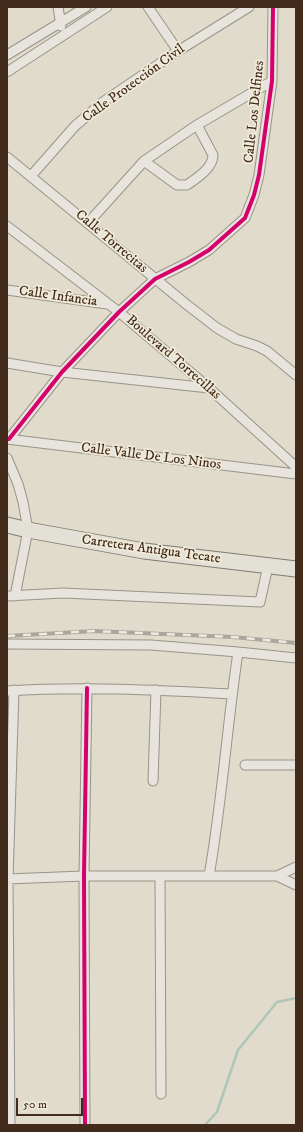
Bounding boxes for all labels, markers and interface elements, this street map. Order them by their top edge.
street label: Calle Protección Civil [80,41,188,127]
street label: Calle Los Delfines [241,60,269,164]
street label: Calle Torrecitas [71,207,151,277]
street label: Calle Infancia [18,283,98,311]
street label: Boulevard Torrecillas [122,312,224,404]
street label: Calle Valle De Los Ninos [80,440,222,474]
street label: Carretera Antigua Tecate [81,532,221,568]
scale bar [18,1090,85,1116]
text: 50 m [23,1097,47,1112]

